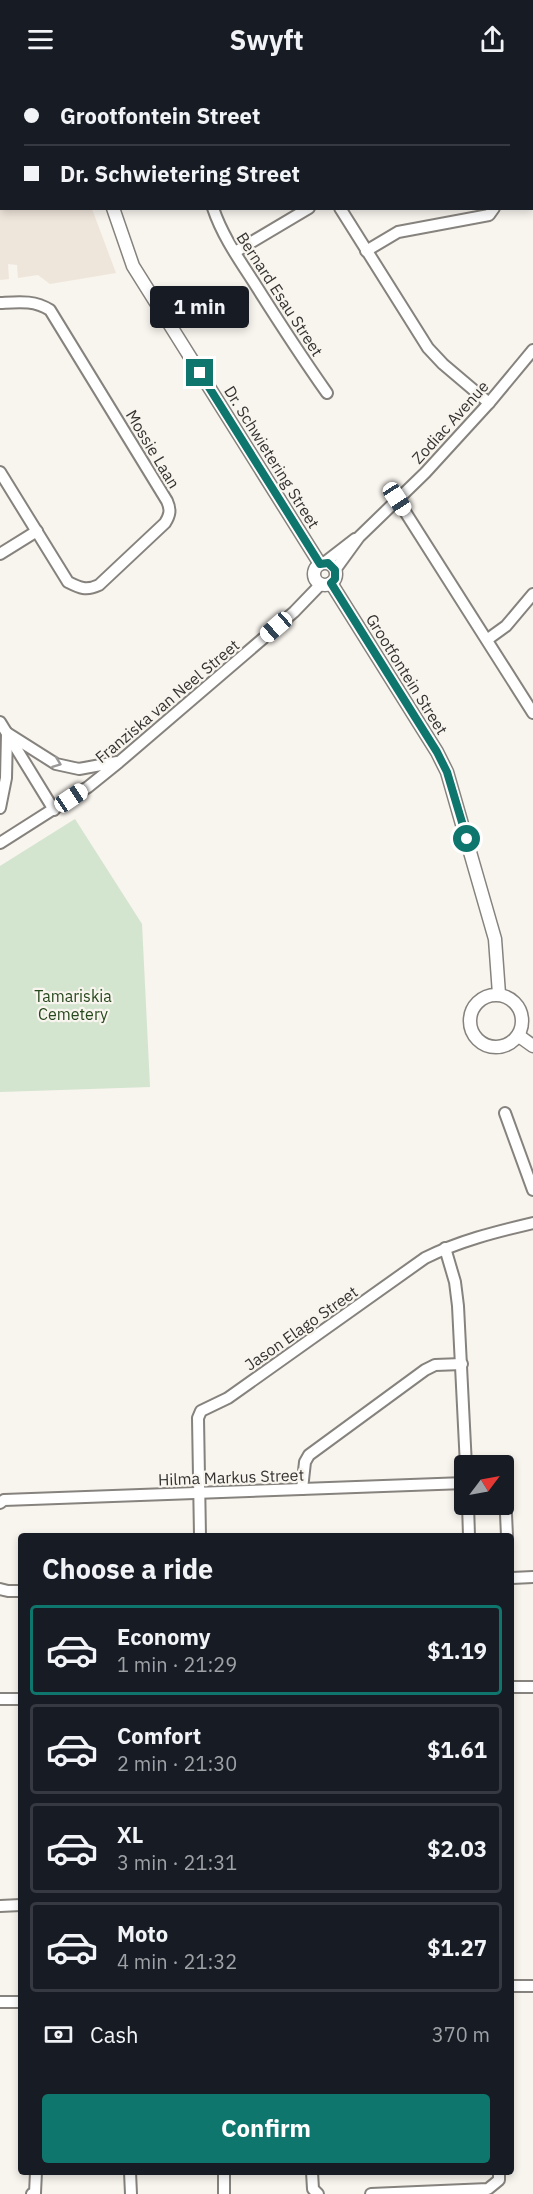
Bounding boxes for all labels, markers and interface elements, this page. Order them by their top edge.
text: Swyft [229,22,304,57]
icon: menu [24,23,57,56]
icon: share [476,23,509,56]
text: Grootfontein Street [60,101,260,130]
text: Dr. Schwietering Street [60,159,300,188]
street label: Bernard Esau Street [232,228,328,360]
callout: 1 min [150,286,250,328]
text: 1 min [173,293,226,320]
route end [186,359,213,386]
street label: Zodiac Avenue [407,376,493,468]
street label: Dr. Schwietering Street [220,382,324,532]
street label: Mossie Laan [122,406,184,492]
car [380,479,414,519]
car [257,608,295,646]
street label: Grootfontein Street [362,610,452,738]
street label: Franziska van Neel Street [91,635,243,767]
one-way arrow [52,755,62,768]
car [51,780,91,816]
route start [453,825,480,852]
park label: Tamariskia Cemetery [34,986,112,1024]
street label: Jason Elago Street [241,1282,361,1374]
north arrow [454,1455,514,1515]
map controls [454,1455,514,1515]
street label: Hilma Markus Street [158,1464,304,1490]
text: Choose a ride [42,1551,213,1586]
text: Economy [117,1622,211,1651]
icon: car [45,1623,99,1677]
text: $1.19 [427,1636,487,1665]
text: 1 min · 21:29 [117,1651,237,1678]
text: Comfort [117,1721,201,1750]
icon: car [45,1722,99,1776]
text: $1.61 [427,1735,487,1764]
text: 2 min · 21:30 [117,1750,237,1777]
text: XL [117,1820,143,1849]
icon: car [45,1821,99,1875]
text: $2.03 [427,1834,487,1863]
text: 3 min · 21:31 [117,1849,237,1876]
text: Moto [117,1919,168,1948]
icon: car [45,1920,99,1974]
text: $1.27 [427,1933,487,1962]
text: 4 min · 21:32 [117,1948,237,1975]
icon: cash [42,2018,75,2051]
text: Cash [90,2020,139,2049]
text: 370 m [432,2021,490,2048]
button: Confirm [42,2094,490,2163]

